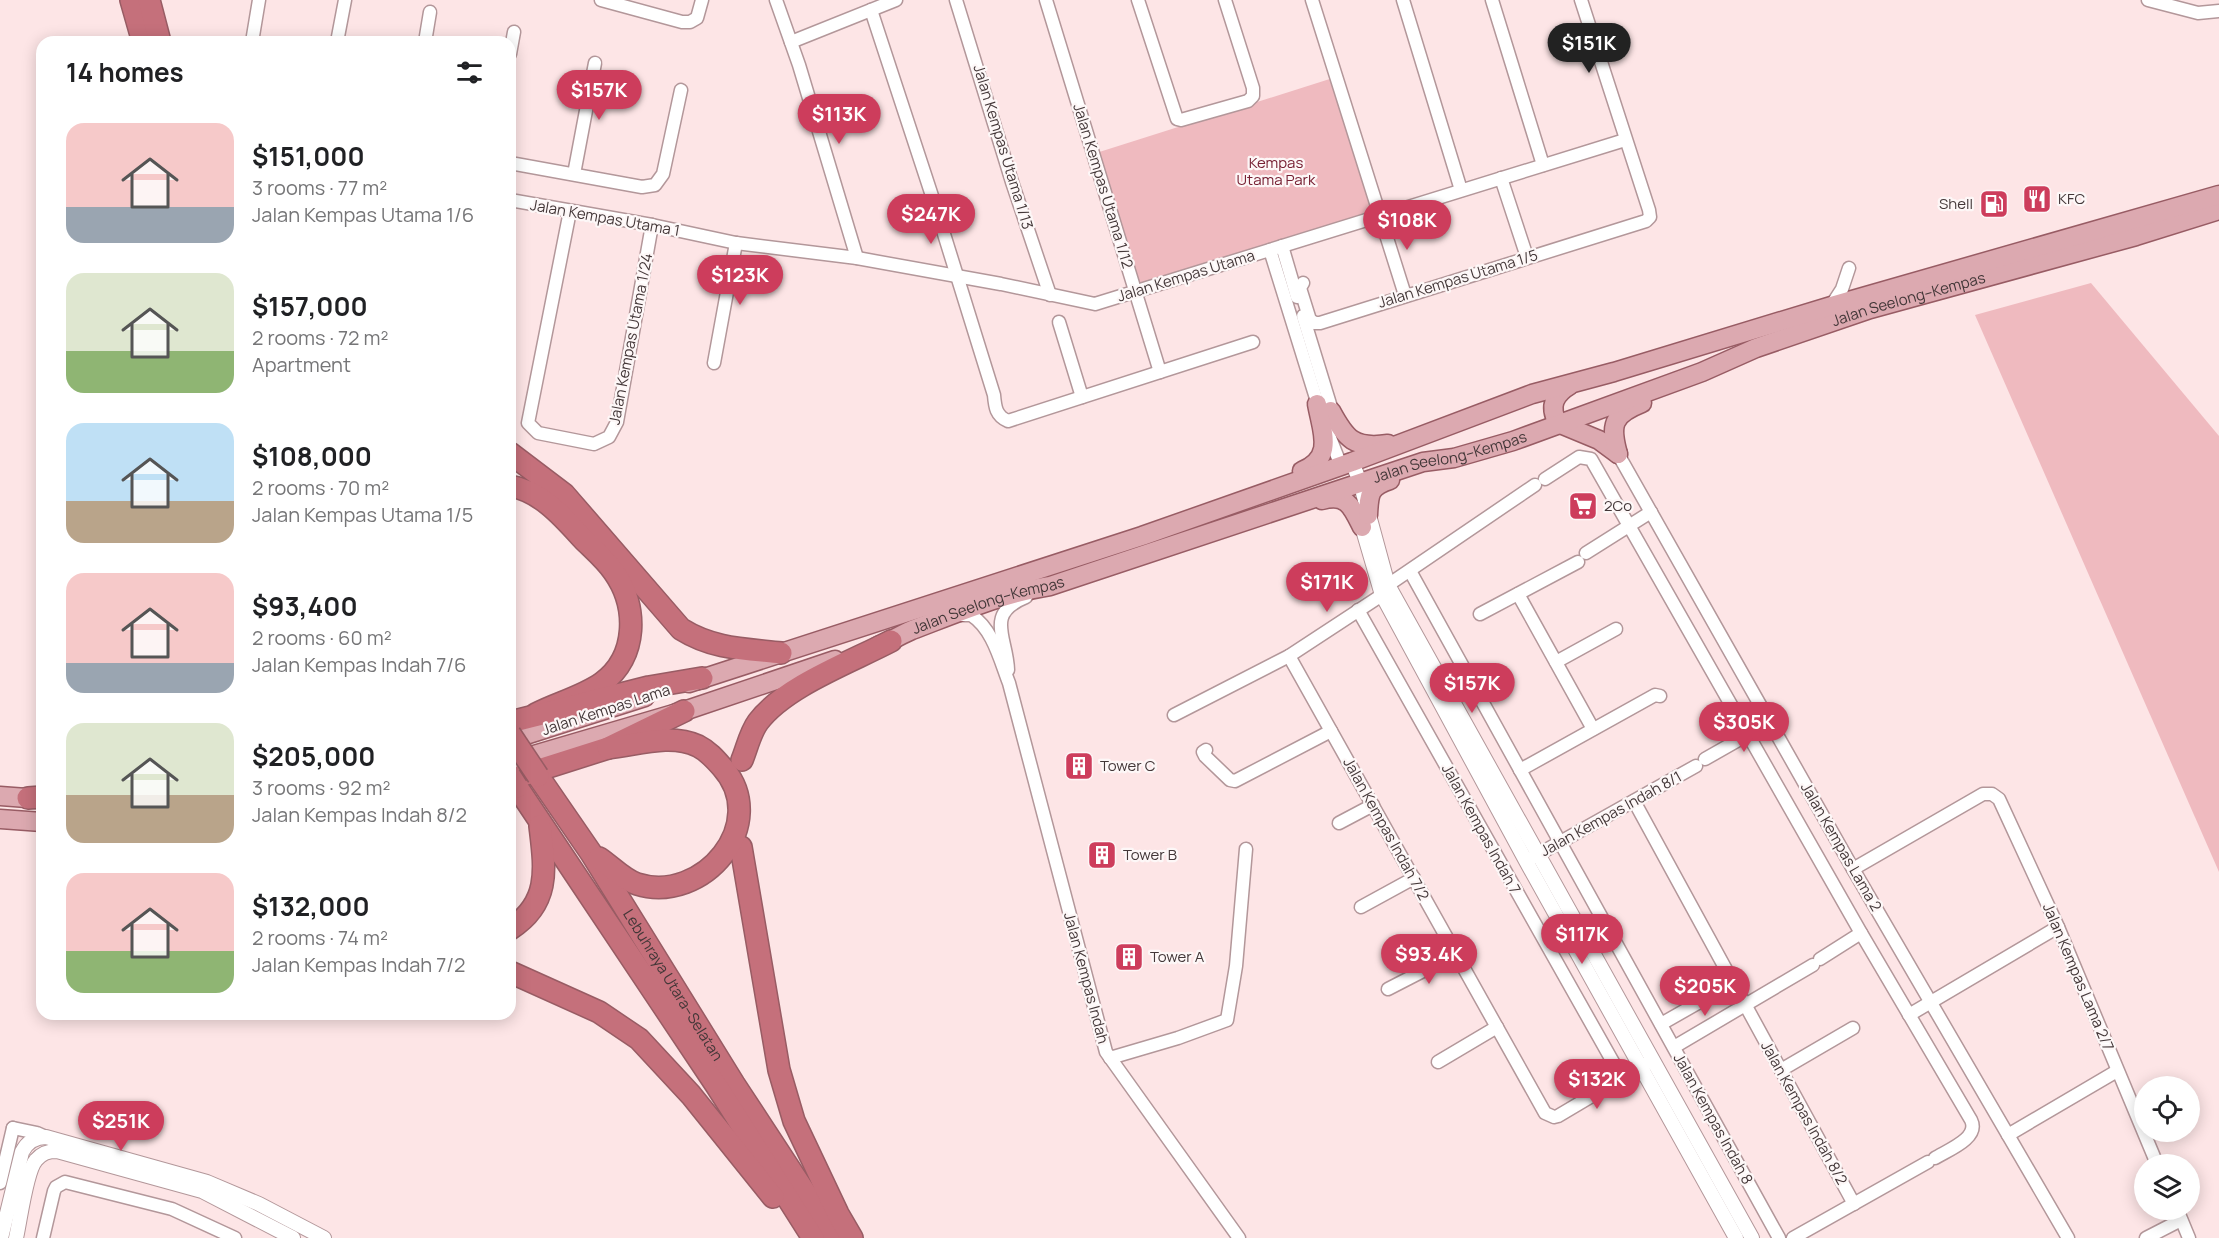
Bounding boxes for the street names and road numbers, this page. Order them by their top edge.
street label: Jalan Kempas Utama 1/13 [968,62,1039,232]
street label: Jalan Kempas Utama 1/12 [1068,101,1139,271]
street label: Jalan Kempas Utama 1 [529,194,681,241]
street label: Jalan Kempas Utama 1/5 [1375,244,1540,313]
street label: Jalan Kempas Utama [1115,245,1257,306]
street label: Jalan Kempas Utama 1/24 [604,251,657,426]
street label: Jalan Seelong–Kempas [1829,267,1988,331]
street label: Jalan Seelong–Kempas [1370,426,1530,488]
street label: Jalan Seelong–Kempas [909,571,1067,639]
street label: Jalan Kempas Lama [539,679,673,740]
street label: Jalan Kempas Indah 7/2 [1338,754,1434,904]
street label: Jalan Kempas Indah 7 [1437,760,1526,898]
street label: Jalan Kempas Indah 8/1 [1536,766,1685,861]
street label: Jalan Kempas Lama 2 [1796,779,1887,915]
street label: Jalan Kempas Lama 2/7 [2038,900,2119,1054]
street label: Lebuhraya Utara–Selatan [618,905,728,1065]
street label: Jalan Kempas Indah [1059,910,1114,1046]
street label: Jalan Kempas Indah 8/2 [1756,1037,1853,1188]
street label: Jalan Kempas Indah 8 [1669,1049,1758,1188]

